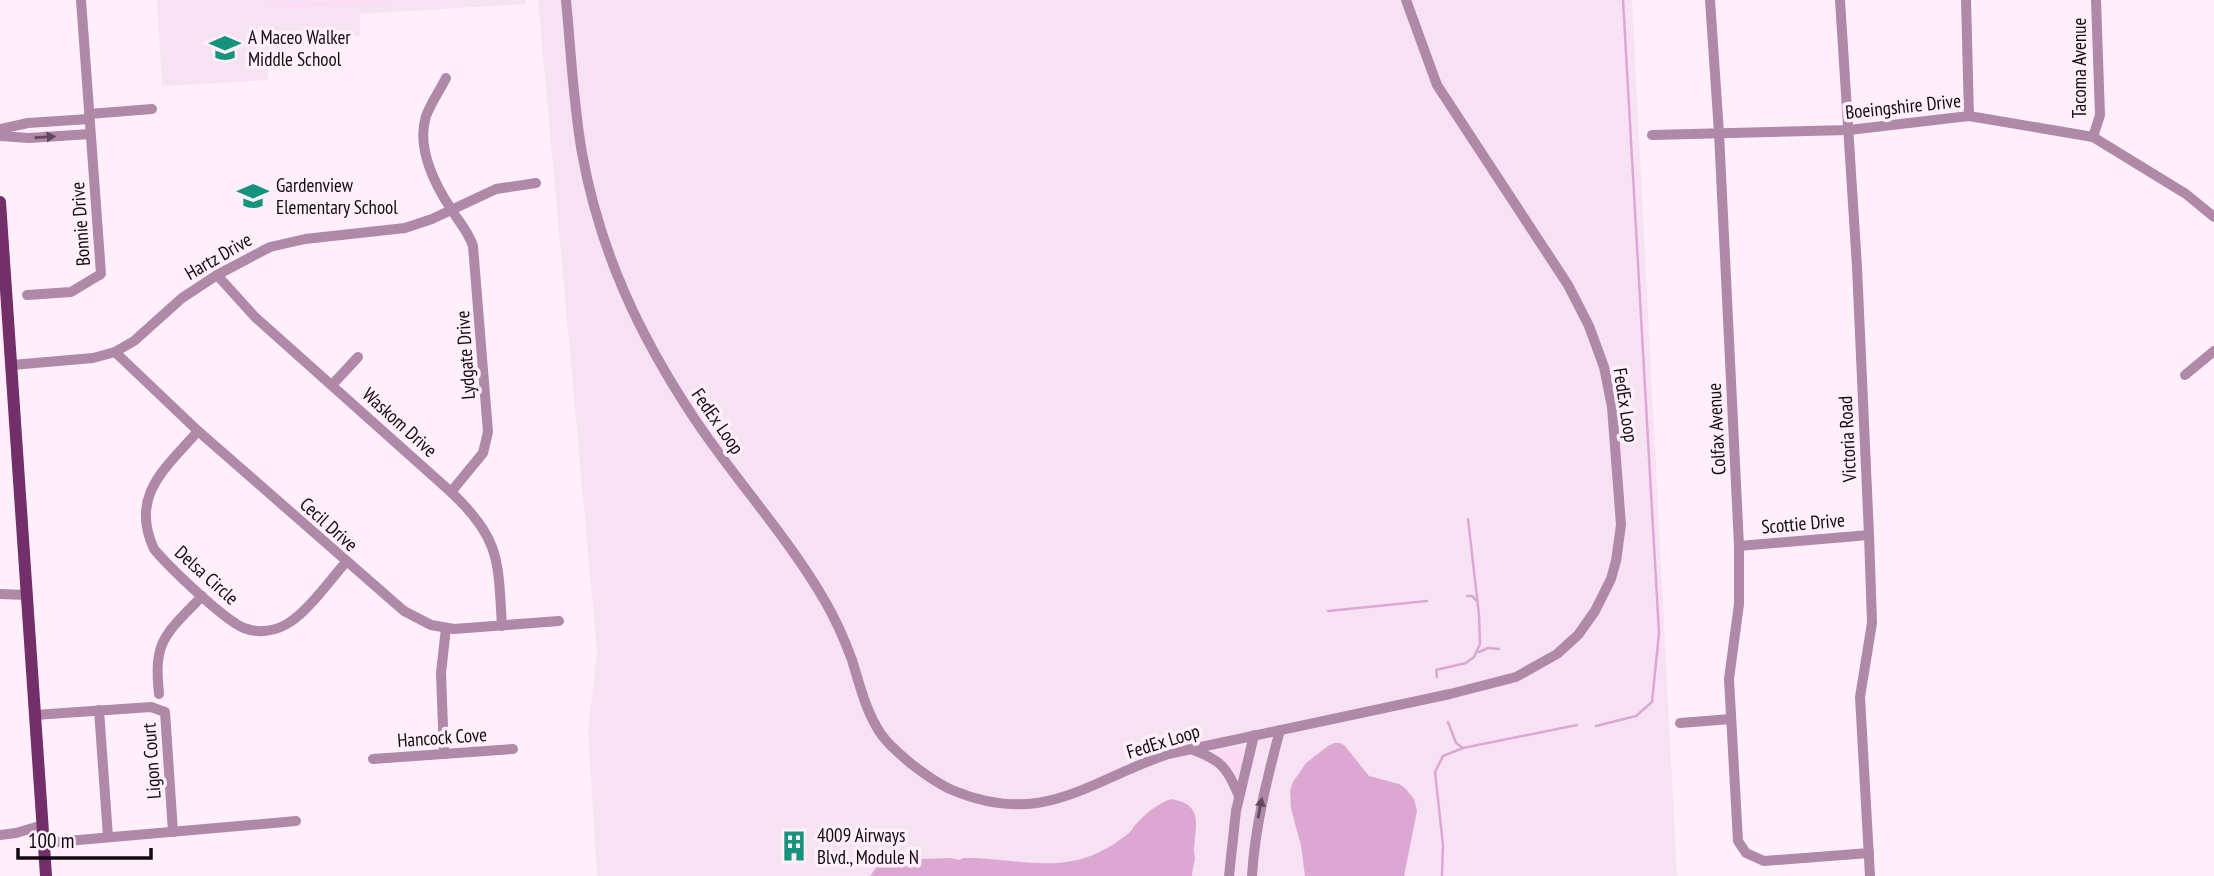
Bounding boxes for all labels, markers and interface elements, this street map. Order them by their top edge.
street label: Tacoma Avenue [2067,18,2091,118]
place label: A Maceo Walker Middle School [248,25,351,71]
school or university icon: A Maceo Walker Middle School [208,31,242,65]
street label: Boeingshire Drive [1844,88,1962,124]
one-way arrow [34,131,56,142]
place label: Gardenview Elementary School [276,173,398,219]
school or university icon: Gardenview Elementary School [236,179,270,213]
street label: Bonnie Drive [65,181,95,267]
street label: Hartz Drive [180,227,256,285]
street label: Lydgate Drive [450,310,480,400]
street label: FedEx Loop [1608,366,1644,444]
street label: Waskom Drive [358,382,442,462]
street label: Colfax Avenue [1702,382,1730,476]
street label: FedEx Loop [687,383,749,459]
street label: Victoria Road [1833,395,1861,484]
street label: Cecil Drive [295,492,363,556]
street label: Scottie Drive [1760,507,1846,539]
street label: Delsa Circle [170,540,244,610]
street label: FedEx Loop [1124,719,1202,763]
street label: Ligon Court [136,721,166,800]
street label: Hancock Cove [396,722,488,752]
one-way arrow [1255,797,1266,819]
scale bar [18,816,150,860]
place label: 4009 Airways Blvd., Module N [817,823,919,869]
text: 100 m [28,827,74,854]
building icon: 4009 Airways Blvd., Module N [777,829,811,863]

